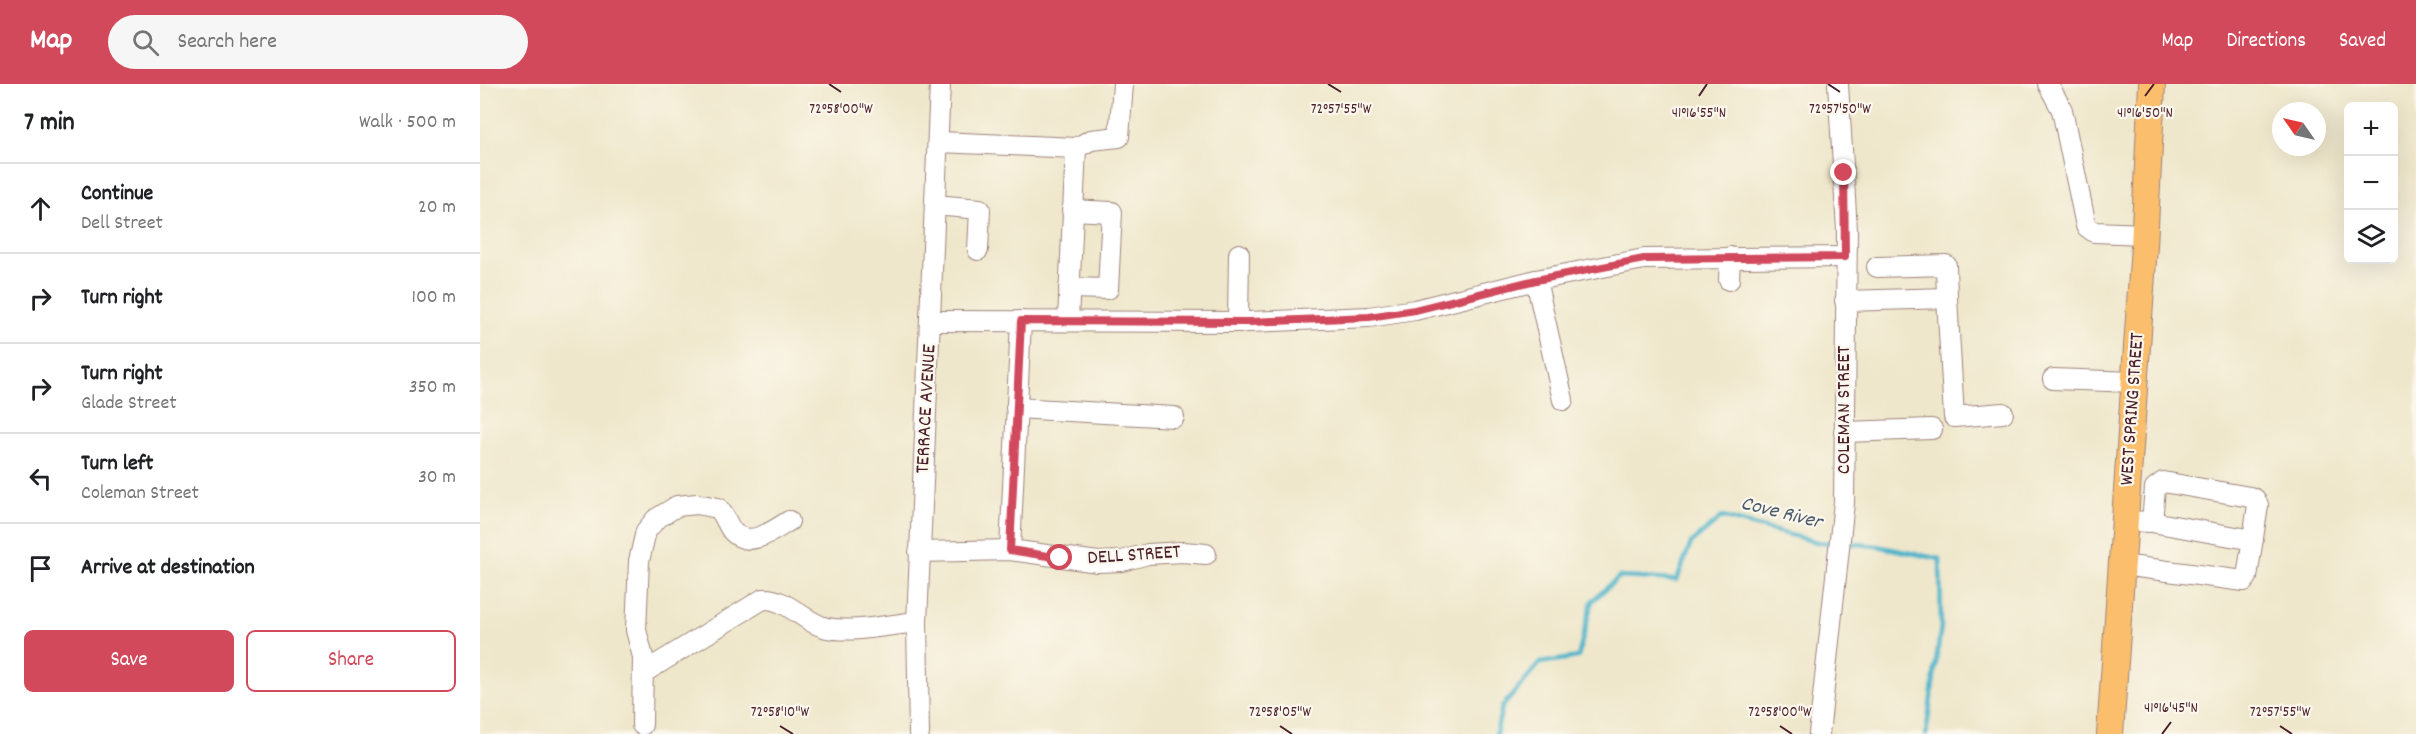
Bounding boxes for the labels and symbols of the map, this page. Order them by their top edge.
text: 72°58'00"W [809,99,873,121]
text: 72°57'55"W [1311,99,1372,121]
text: 72°57'50"W [1809,99,1871,121]
north arrow [2272,102,2326,156]
text: 41°16'55"N [1672,103,1726,125]
text: 41°16'50"N [2117,103,2173,125]
route end [1830,159,1856,185]
street label: WEST SPRING STREET [2114,332,2152,486]
street label: TERRACE AVENUE [910,344,944,474]
street label: COLEMAN STREET [1831,346,1859,474]
water label: Cove River [1737,489,1827,539]
street label: DELL STREET [1087,539,1181,573]
route start [1046,544,1072,570]
text: 41°16'45"N [2144,698,2198,720]
text: 72°58'10"W [751,702,810,724]
text: 72°58'05"W [1249,702,1311,724]
text: 72°58'00"W [1748,702,1812,724]
text: 72°57'55"W [2250,702,2311,724]

